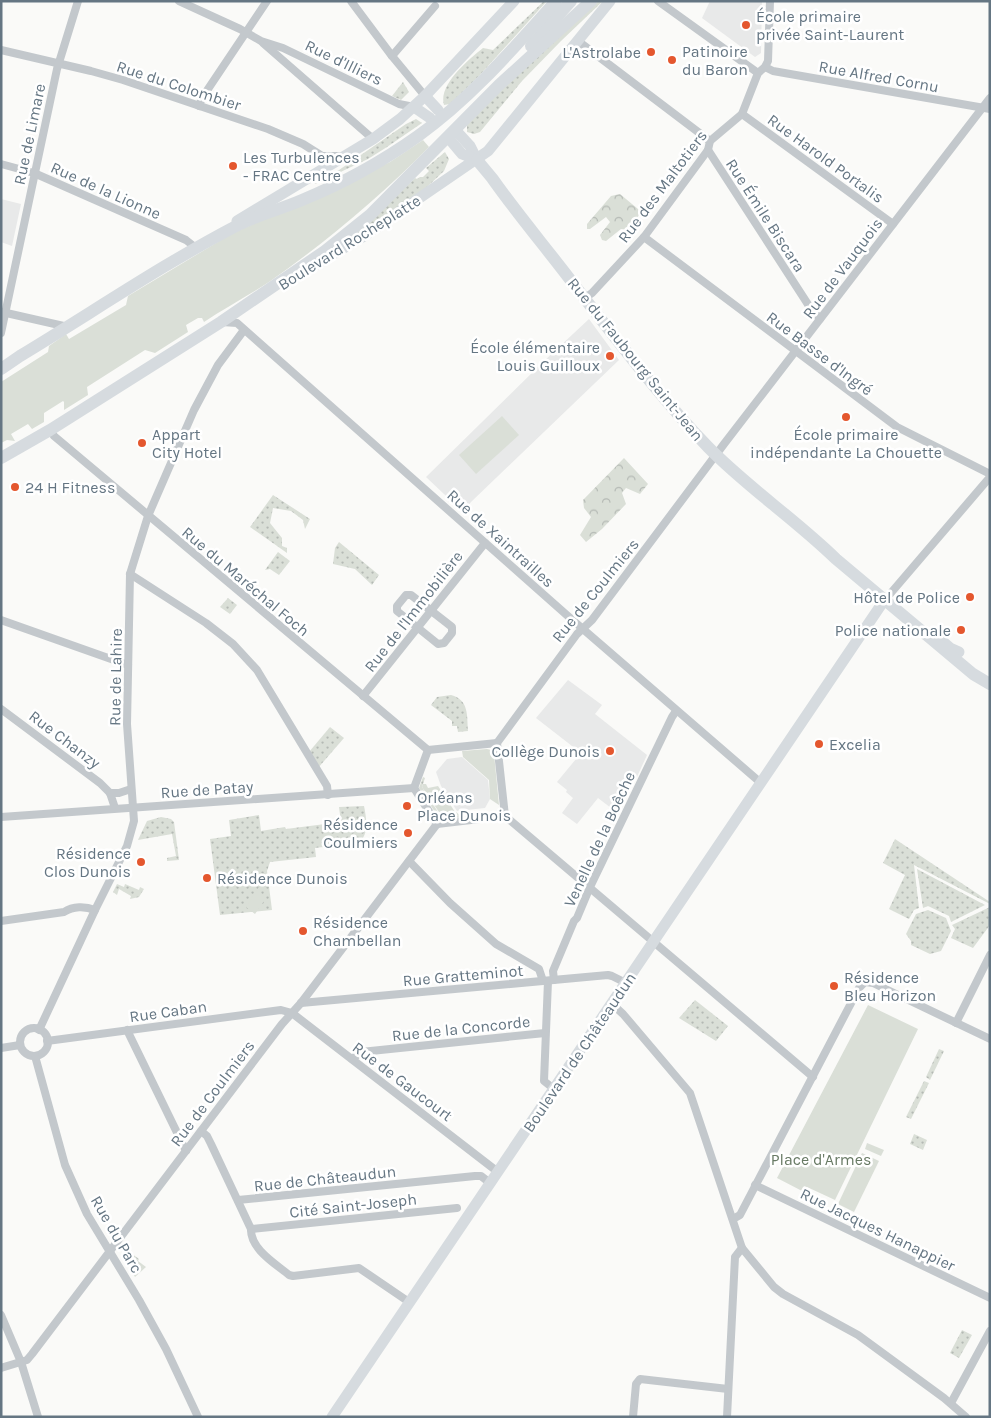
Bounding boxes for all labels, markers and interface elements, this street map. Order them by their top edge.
place label: École primaire privée Saint-Laurent [756,7,904,44]
marker: École primaire privée Saint-Laurent [740,19,752,31]
street label: Rue d'Illiers [302,36,386,89]
place label: Patinoire du Baron [682,42,748,79]
place label: L'Astrolabe [562,43,641,62]
marker: L'Astrolabe [645,46,657,58]
marker: Patinoire du Baron [666,54,678,66]
street label: Rue du Colombier [114,56,244,115]
street label: Rue Alfred Cornu [817,57,940,96]
street label: Rue de Limare [9,82,49,186]
street label: Rue Harold Portalis [764,110,888,207]
street label: Rue des Maltotiers [614,126,711,246]
place label: Les Turbulences - FRAC Centre [243,148,360,185]
street label: Rue Émile Biscara [722,155,809,276]
street label: Rue de la Lionne [48,158,164,223]
marker: Les Turbulences - FRAC Centre [227,160,239,172]
street label: Boulevard Rocheplatte [274,191,424,294]
street label: Rue de Vauquois [798,214,886,322]
street label: Rue du Faubourg Saint-Jean [564,274,707,445]
street label: Rue Basse d'Ingré [763,307,876,399]
place label: École élémentaire Louis Guilloux [470,338,600,375]
marker: École élémentaire Louis Guilloux [604,350,616,362]
marker: École primaire indépendante La Chouette [840,411,852,423]
place label: Appart City Hotel [152,425,222,462]
place label: École primaire indépendante La Chouette [750,425,942,462]
marker: Appart City Hotel [136,437,148,449]
place label: 24 H Fitness [25,478,115,497]
marker: 24 H Fitness [9,481,21,493]
street label: Rue de Xaintrailles [443,485,558,591]
street label: Rue du Maréchal Foch [178,523,313,640]
street label: Rue de Coulmiers [548,535,643,646]
street label: Rue de l'Immobilière [360,547,467,676]
place label: Hôtel de Police [853,588,960,607]
marker: Hôtel de Police [964,591,976,603]
place label: Police nationale [835,621,951,640]
marker: Police nationale [955,624,967,636]
street label: Rue de Lahire [105,628,126,726]
street label: Rue Chanzy [25,706,105,773]
place label: Excelia [829,735,881,754]
marker: Excelia [813,738,825,750]
place label: Collège Dunois [491,742,600,761]
marker: Collège Dunois [604,745,616,757]
street label: Venelle de la Boêche [560,769,639,910]
street label: Rue de Patay [160,777,255,802]
place label: Orléans Place Dunois [417,788,511,825]
marker: Orléans Place Dunois [401,800,413,812]
place label: Résidence Coulmiers [323,815,398,852]
marker: Résidence Coulmiers [402,827,414,839]
place label: Résidence Clos Dunois [44,844,131,881]
marker: Résidence Clos Dunois [135,856,147,868]
place label: Résidence Dunois [217,869,348,888]
marker: Résidence Dunois [201,872,213,884]
place label: Résidence Chambellan [313,913,401,950]
marker: Résidence Chambellan [297,925,309,937]
street label: Rue Gratteminot [402,961,524,990]
place label: Résidence Bleu Horizon [844,968,936,1005]
street label: Boulevard de Châteaudun [519,969,640,1136]
marker: Résidence Bleu Horizon [828,980,840,992]
street label: Rue Caban [128,997,208,1026]
street label: Rue de la Concorde [391,1012,531,1045]
street label: Rue de Coulmiers [166,1037,258,1150]
street label: Rue de Gaucourt [349,1038,456,1125]
park label: Place d'Armes [771,1150,871,1169]
street label: Rue de Châteaudun [253,1162,397,1195]
street label: Rue Jacques Hanappier [797,1184,958,1275]
street label: Cité Saint-Joseph [288,1189,418,1222]
street label: Rue du Parc [87,1192,146,1276]

